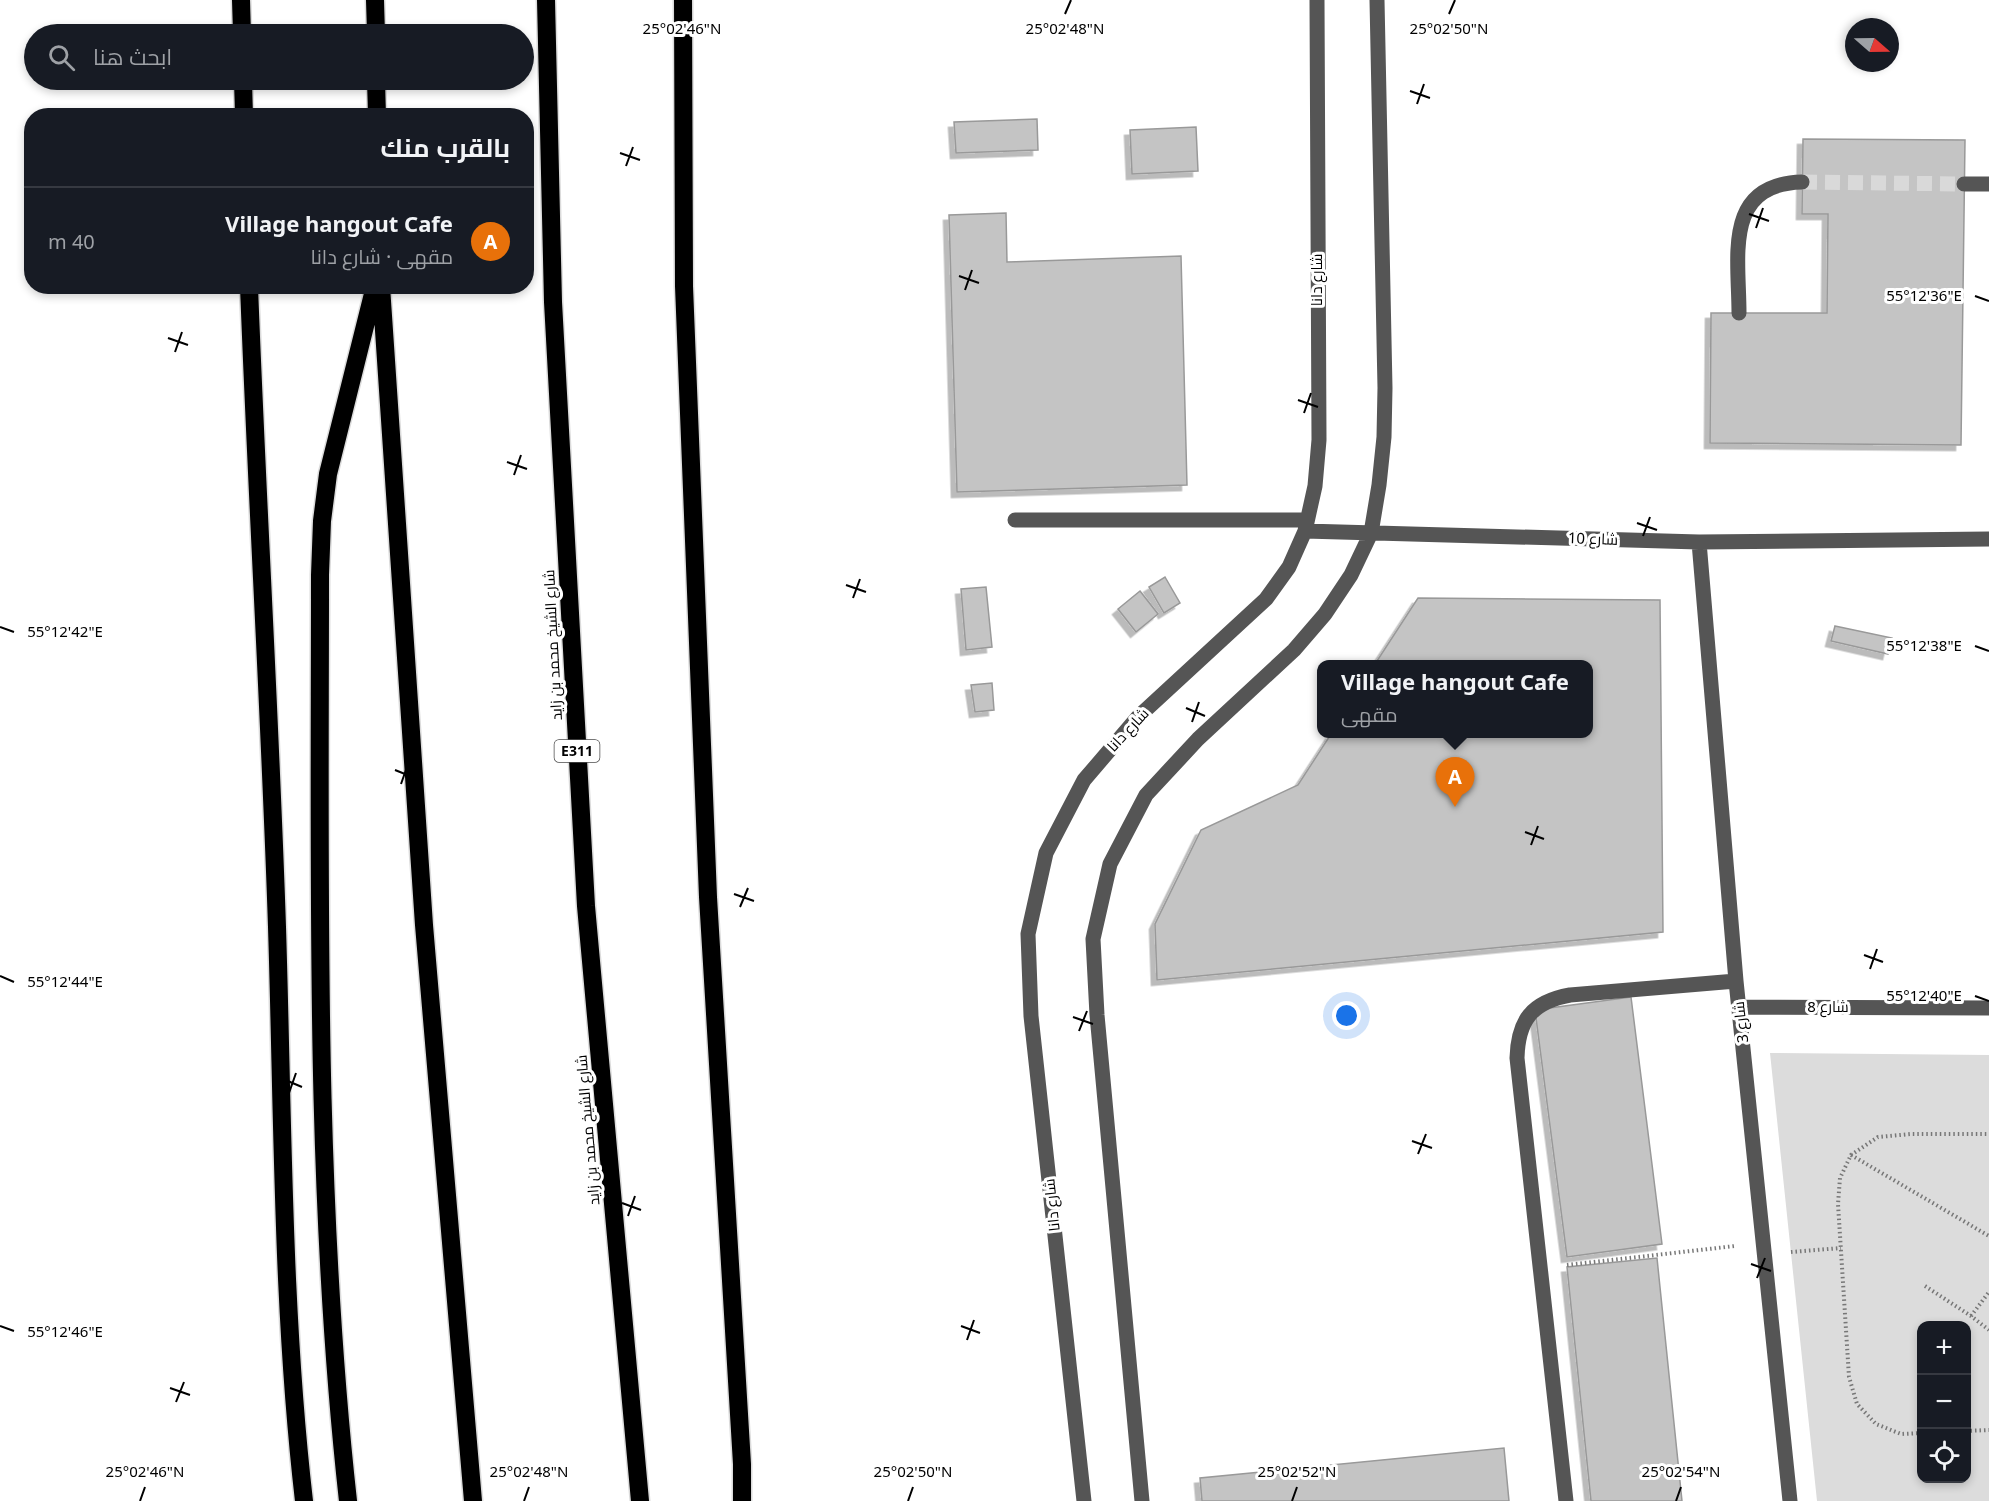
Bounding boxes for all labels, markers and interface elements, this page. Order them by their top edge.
text: 25°02'46"N [643,18,721,38]
text: 25°02'48"N [1026,18,1104,38]
text: 25°02'50"N [1410,18,1488,38]
north arrow [1845,18,1899,72]
search box [24,24,534,90]
icon: search [45,41,78,74]
text: ابحث هنا [93,41,172,71]
text: بالقرب منك [381,129,510,165]
text: Village hangout Cafe [225,208,453,238]
text: 40 m [48,228,95,255]
text: A [484,228,497,255]
text: مقهى · شارع دانا [311,243,453,270]
street label: شارع دانا [1306,254,1328,306]
text: 55°12'36"E [1886,285,1962,305]
street label: شارع 10 [1568,527,1618,551]
street label: شارع الشيخ محمد بن زايد [538,569,568,721]
text: 55°12'42"E [27,621,103,641]
text: 55°12'38"E [1886,635,1962,655]
popup [1317,660,1593,738]
text: Village hangout Cafe [1341,666,1569,696]
text: مقهى [1341,701,1398,728]
street label: شارع دانا [1102,703,1154,757]
road number: E311 [554,740,600,762]
pin: A [1436,758,1474,807]
text: 55°12'44"E [27,971,103,991]
text: 55°12'40"E [1886,985,1962,1005]
street label: شارع 8 [1807,996,1849,1018]
street label: شارع 3 [1728,1000,1754,1044]
your location [1332,1001,1361,1030]
street label: شارع الشيخ محمد بن زايد [570,1054,606,1206]
street label: شارع دانا [1038,1178,1066,1232]
text: 55°12'46"E [27,1321,103,1341]
map controls [1917,1321,1971,1483]
button: + [1917,1321,1971,1375]
button: − [1917,1375,1971,1429]
button: locate [1917,1429,1971,1483]
text: 25°02'46"N [106,1461,184,1481]
text: 25°02'48"N [490,1461,568,1481]
text: 25°02'50"N [874,1461,952,1481]
text: 25°02'52"N [1258,1461,1336,1481]
text: 25°02'54"N [1642,1461,1720,1481]

